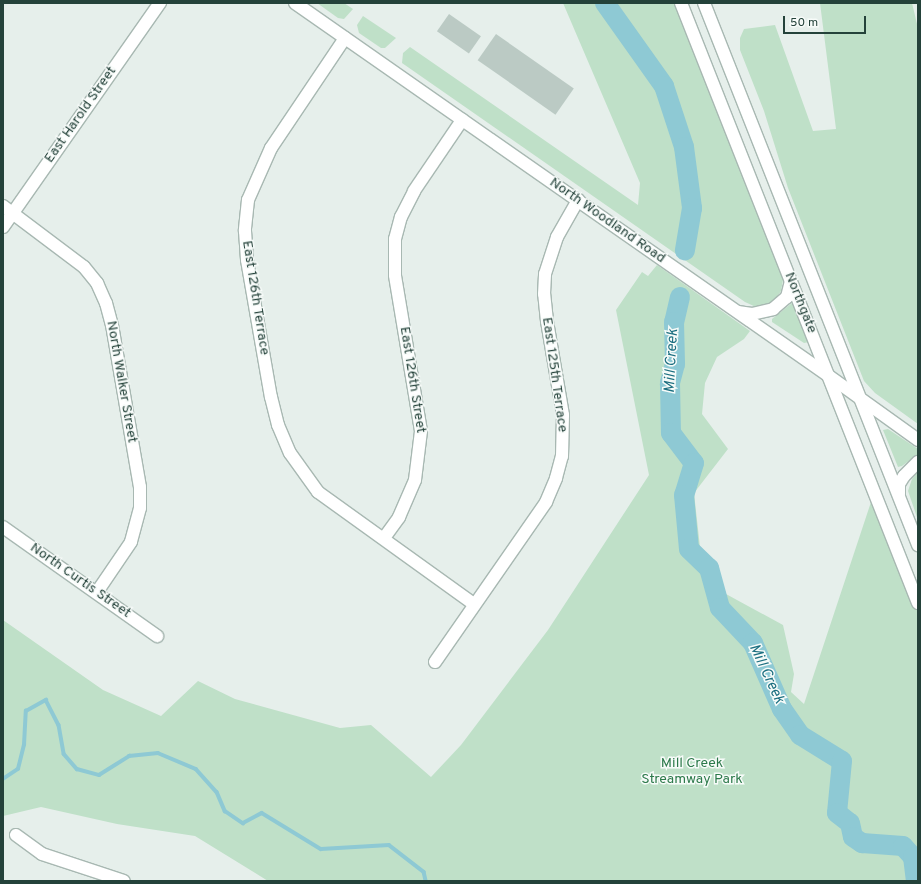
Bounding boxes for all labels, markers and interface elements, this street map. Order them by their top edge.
scale bar [785,8,868,34]
text: 50 m [790,15,818,31]
street label: East Harold Street [41,64,121,166]
street label: North Woodland Road [546,175,668,267]
street label: East 126th Terrace [238,239,272,357]
street label: Northgate [780,270,820,336]
street label: East 125th Terrace [538,316,570,434]
street label: North Walker Street [102,320,140,444]
street label: East 126th Street [395,326,429,434]
water label: Mill Creek [661,329,683,393]
street label: North Curtis Street [26,540,134,622]
water label: Mill Creek [744,641,788,707]
park label: Mill Creek Streamway Park [641,756,743,788]

